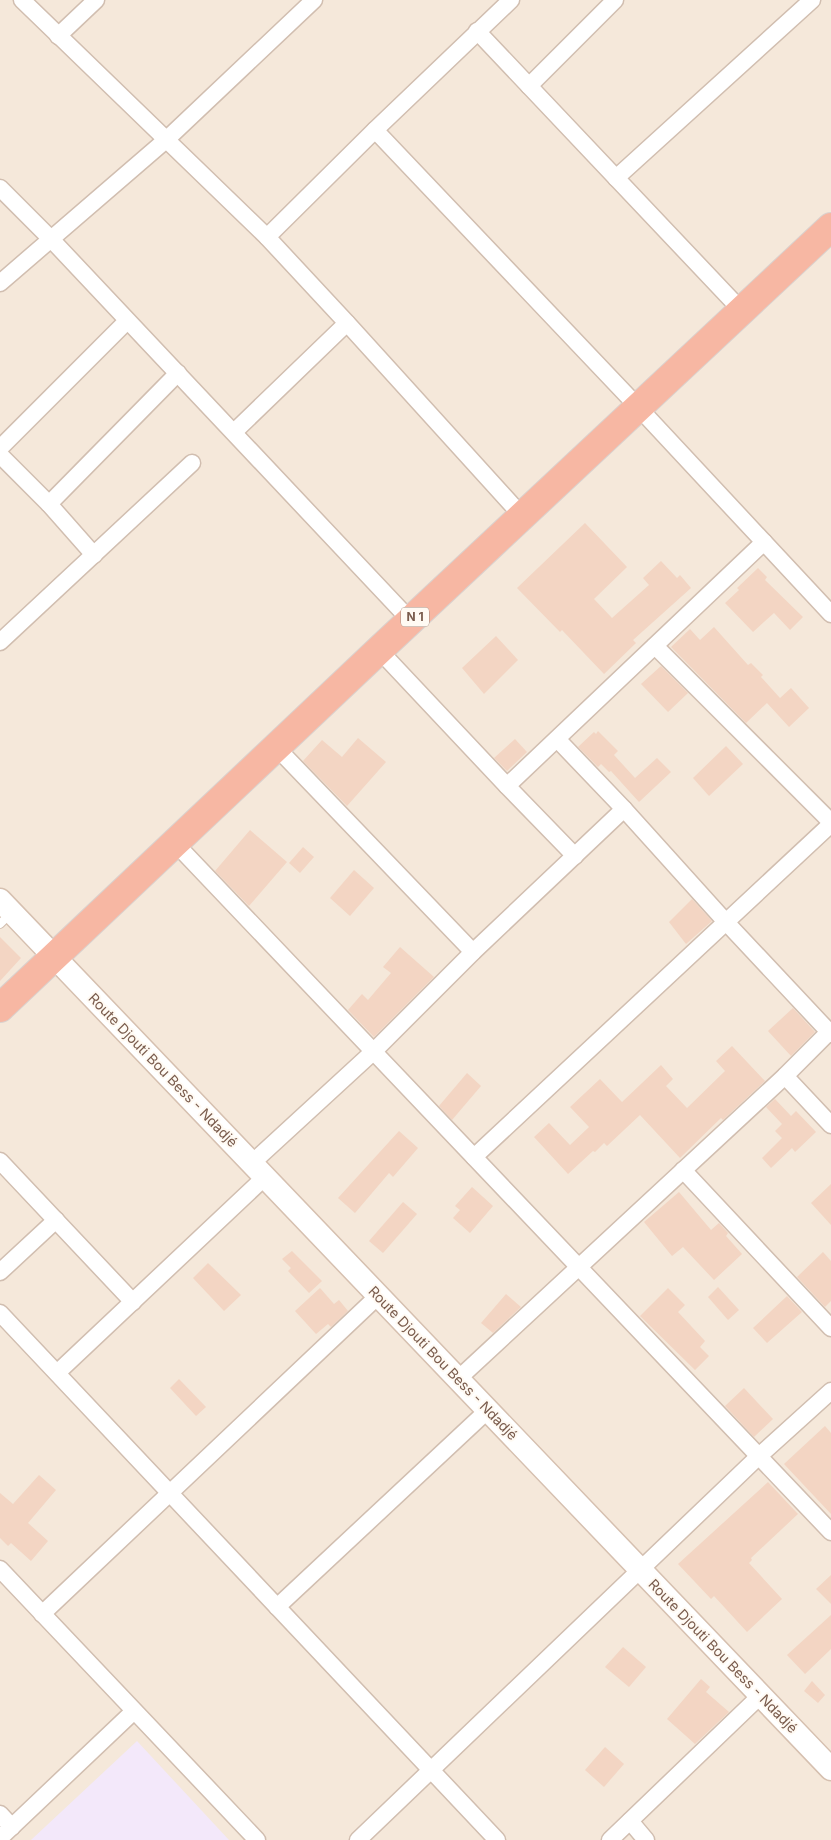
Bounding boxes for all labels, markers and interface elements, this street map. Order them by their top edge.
road number: N 1 [401,608,429,626]
street label: Route Djouti Bou Bess - Ndadjé [85,989,242,1150]
street label: Route Djouti Bou Bess - Ndadjé [365,1282,522,1443]
street label: Route Djouti Bou Bess - Ndadjé [645,1575,802,1736]

